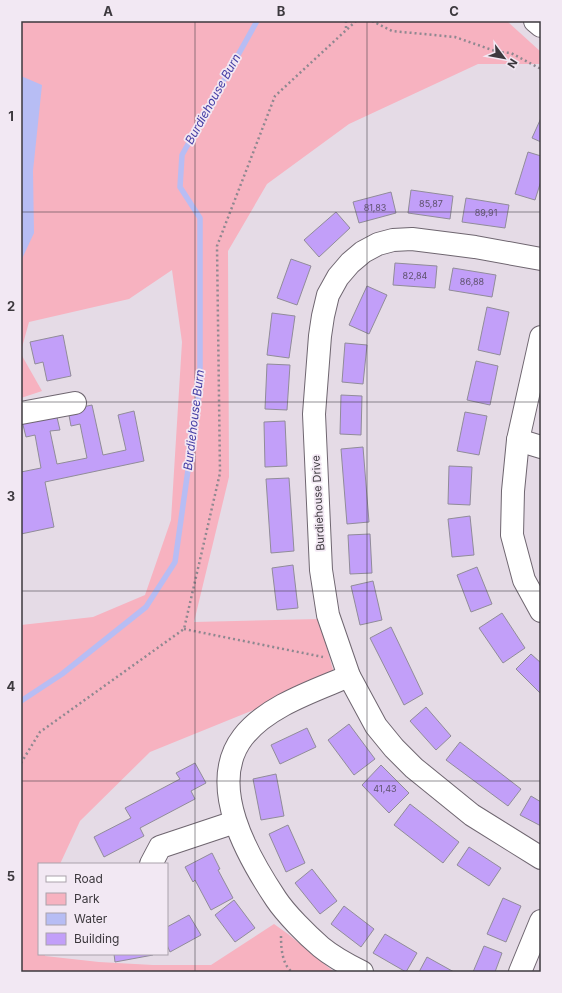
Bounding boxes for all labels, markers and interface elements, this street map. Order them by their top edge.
text: A [103,3,113,19]
text: B [277,3,286,19]
text: C [449,3,459,19]
north arrow [484,38,524,78]
water label: Burdiehouse Burn [181,51,244,147]
text: N [504,56,521,71]
text: 1 [8,108,14,124]
house number: 85,87 [419,198,443,209]
house number: 81,83 [364,202,387,213]
house number: 89,91 [475,207,497,218]
house number: 82,84 [403,270,428,281]
house number: 86,88 [460,276,485,287]
text: 2 [7,298,15,314]
water label: Burdiehouse Burn [180,369,207,471]
street label: Burdiehouse Drive [309,455,327,551]
text: 3 [7,488,15,504]
text: 4 [7,678,16,694]
house number: 41,43 [373,783,397,794]
legend [38,863,168,955]
text: 5 [7,868,15,884]
text: Road [74,871,103,886]
text: Park [74,891,100,906]
text: Water [74,911,108,926]
text: Building [74,931,119,946]

